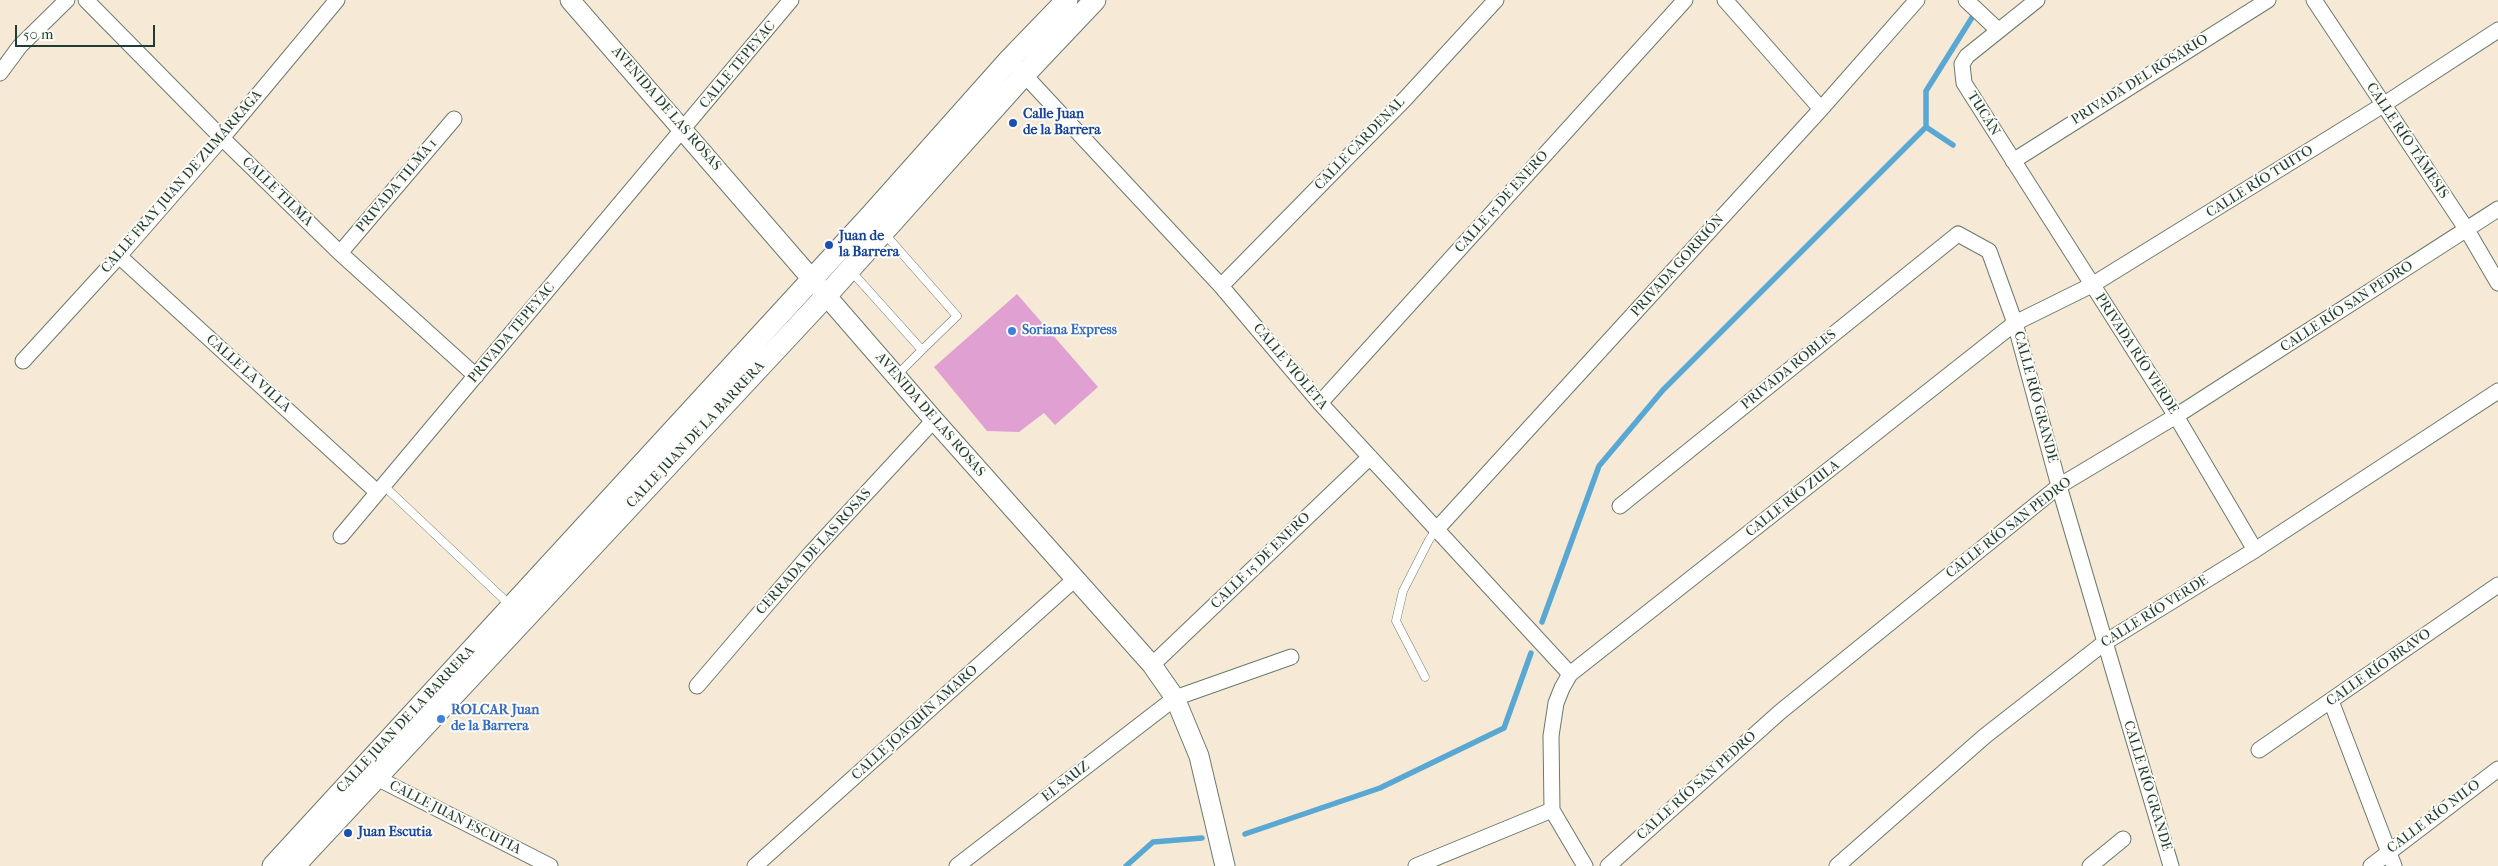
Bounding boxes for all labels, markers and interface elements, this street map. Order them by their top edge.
scale bar [18,15,158,47]
street label: CALLE TEPEYAC [696,18,780,112]
text: 50 m [23,25,53,43]
street label: PRIVADA DEL ROSARIO [2069,31,2211,129]
street label: AVENIDA DE LAS ROSAS [608,44,724,174]
street label: CALLE RÍO TÁMESIS [2362,80,2452,202]
street label: CALLE FRAY JUAN DE ZUMÁRRAGA [98,87,266,277]
street label: TUCÁN [1963,89,2003,139]
street label: CALLE CARDENAL [1311,94,1409,194]
place label: Calle Juan de la Barrera [1023,107,1101,140]
marker: Calle Juan de la Barrera [1007,117,1019,129]
street label: PRIVADA TILMA 1 [353,136,441,236]
street label: CALLE RÍO TUITO [2204,142,2316,222]
street label: CALLE 15 DE ENERO [1452,148,1552,256]
street label: CALLE TILMA [238,154,316,230]
street label: PRIVADA GORRIÓN [1628,211,1728,321]
place label: Juan de la Barrera [839,229,899,262]
marker: Juan de la Barrera [823,239,835,251]
street label: CALLE RÍO SAN PEDRO [2278,258,2416,356]
street label: PRIVADA TEPEYAC [465,279,559,387]
street label: PRIVADA RÍO VERDE [2091,291,2181,417]
street label: CALLE VIOLETA [1249,320,1331,414]
place label: Soriana Express [1022,323,1117,339]
marker: Soriana Express [1006,325,1018,337]
street label: PRIVADA ROBLES [1738,326,1840,414]
street label: CALLE RÍO GRANDE [2009,330,2061,464]
street label: CALLE LA VILLA [202,331,294,417]
street label: AVENIDA DE LAS ROSAS [872,350,988,480]
street label: CALLE JUAN DE LA BARRERA [623,358,769,512]
street label: CALLE RÍO ZULA [1743,457,1843,541]
street label: CALLE RÍO SAN PEDRO [1943,474,2075,582]
street label: CERRADA DE LAS ROSAS [753,485,875,619]
street label: CALLE 15 DE ENERO [1208,509,1314,613]
street label: CALLE RÍO VERDE [2098,572,2212,652]
street label: CALLE RÍO BRAVO [2324,626,2434,710]
street label: CALLE JUAN DE LA BARRERA [333,643,479,797]
street label: CALLE JOAQUÍN AMARO [848,662,982,784]
place label: ROLCAR Juan de la Barrera [451,703,539,736]
marker: ROLCAR Juan de la Barrera [435,713,447,725]
street label: CALLE RÍO GRANDE [2119,719,2175,853]
street label: CALLE RÍO SAN PEDRO [1634,728,1760,844]
street label: EL SAUZ [1039,758,1093,806]
street label: CALLE JUAN ESCUTIA [386,777,524,859]
street label: CALLE RÍO NILO [2384,777,2484,857]
place label: Juan Escutia [358,825,432,841]
marker: Juan Escutia [342,827,354,839]

